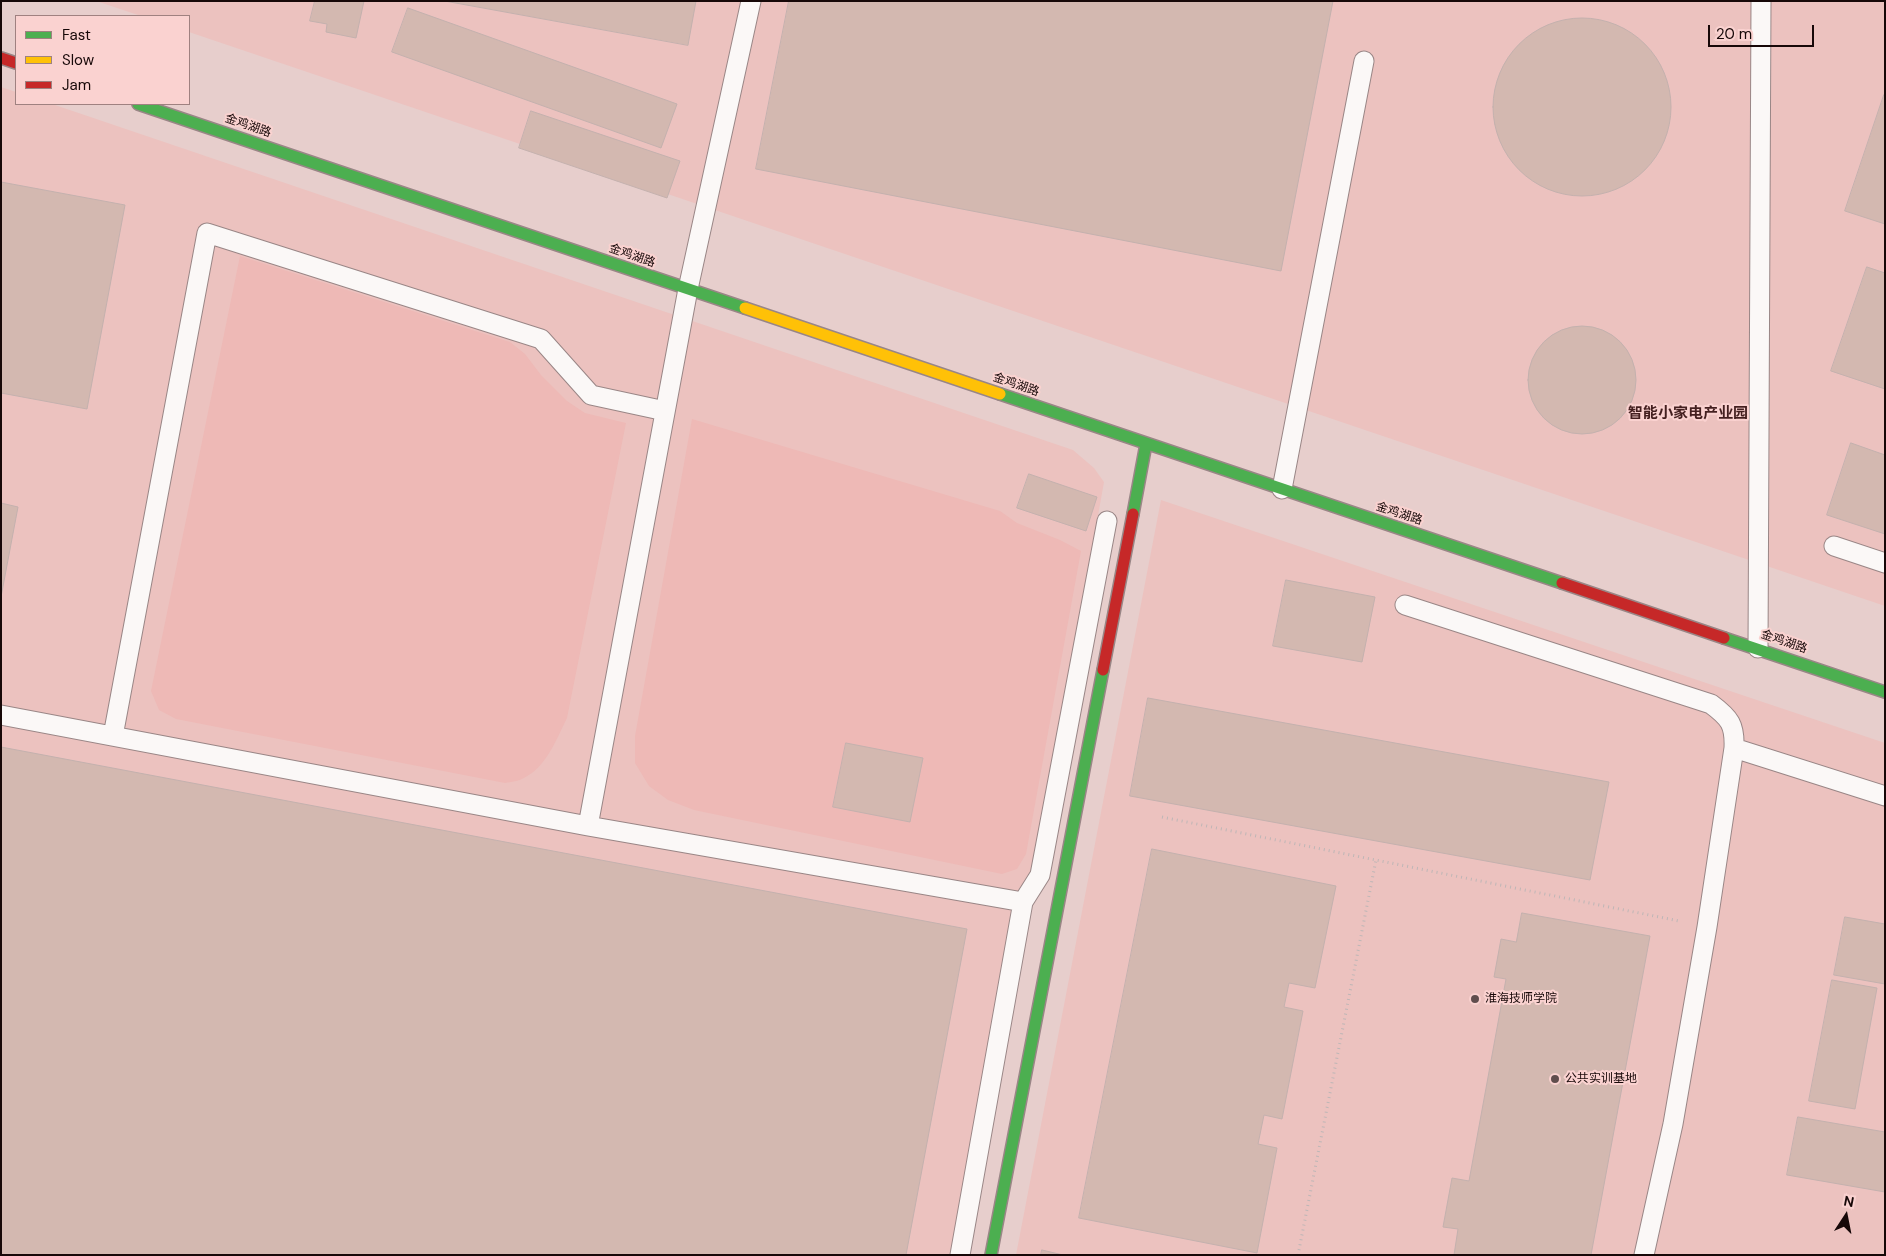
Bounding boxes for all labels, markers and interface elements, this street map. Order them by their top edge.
legend [15,15,190,105]
scale bar [1711,15,1817,47]
text: 20 m [1716,24,1752,44]
text: Fast [62,25,91,45]
text: Slow [62,50,94,70]
text: Jam [62,75,91,95]
street label: 金鸡湖路 [223,111,273,141]
street label: 金鸡湖路 [607,241,657,271]
street label: 金鸡湖路 [991,370,1041,400]
district label: 智能小家电产业园 [1628,405,1748,423]
street label: 金鸡湖路 [1374,500,1424,528]
street label: 金鸡湖路 [1759,627,1809,657]
place label: 淮海技师学院 [1485,992,1557,1006]
marker: 淮海技师学院 [1469,993,1481,1005]
place label: 公共实训基地 [1565,1072,1637,1086]
marker: 公共实训基地 [1549,1073,1561,1085]
north arrow [1821,1191,1871,1241]
text: N [1842,1191,1856,1211]

